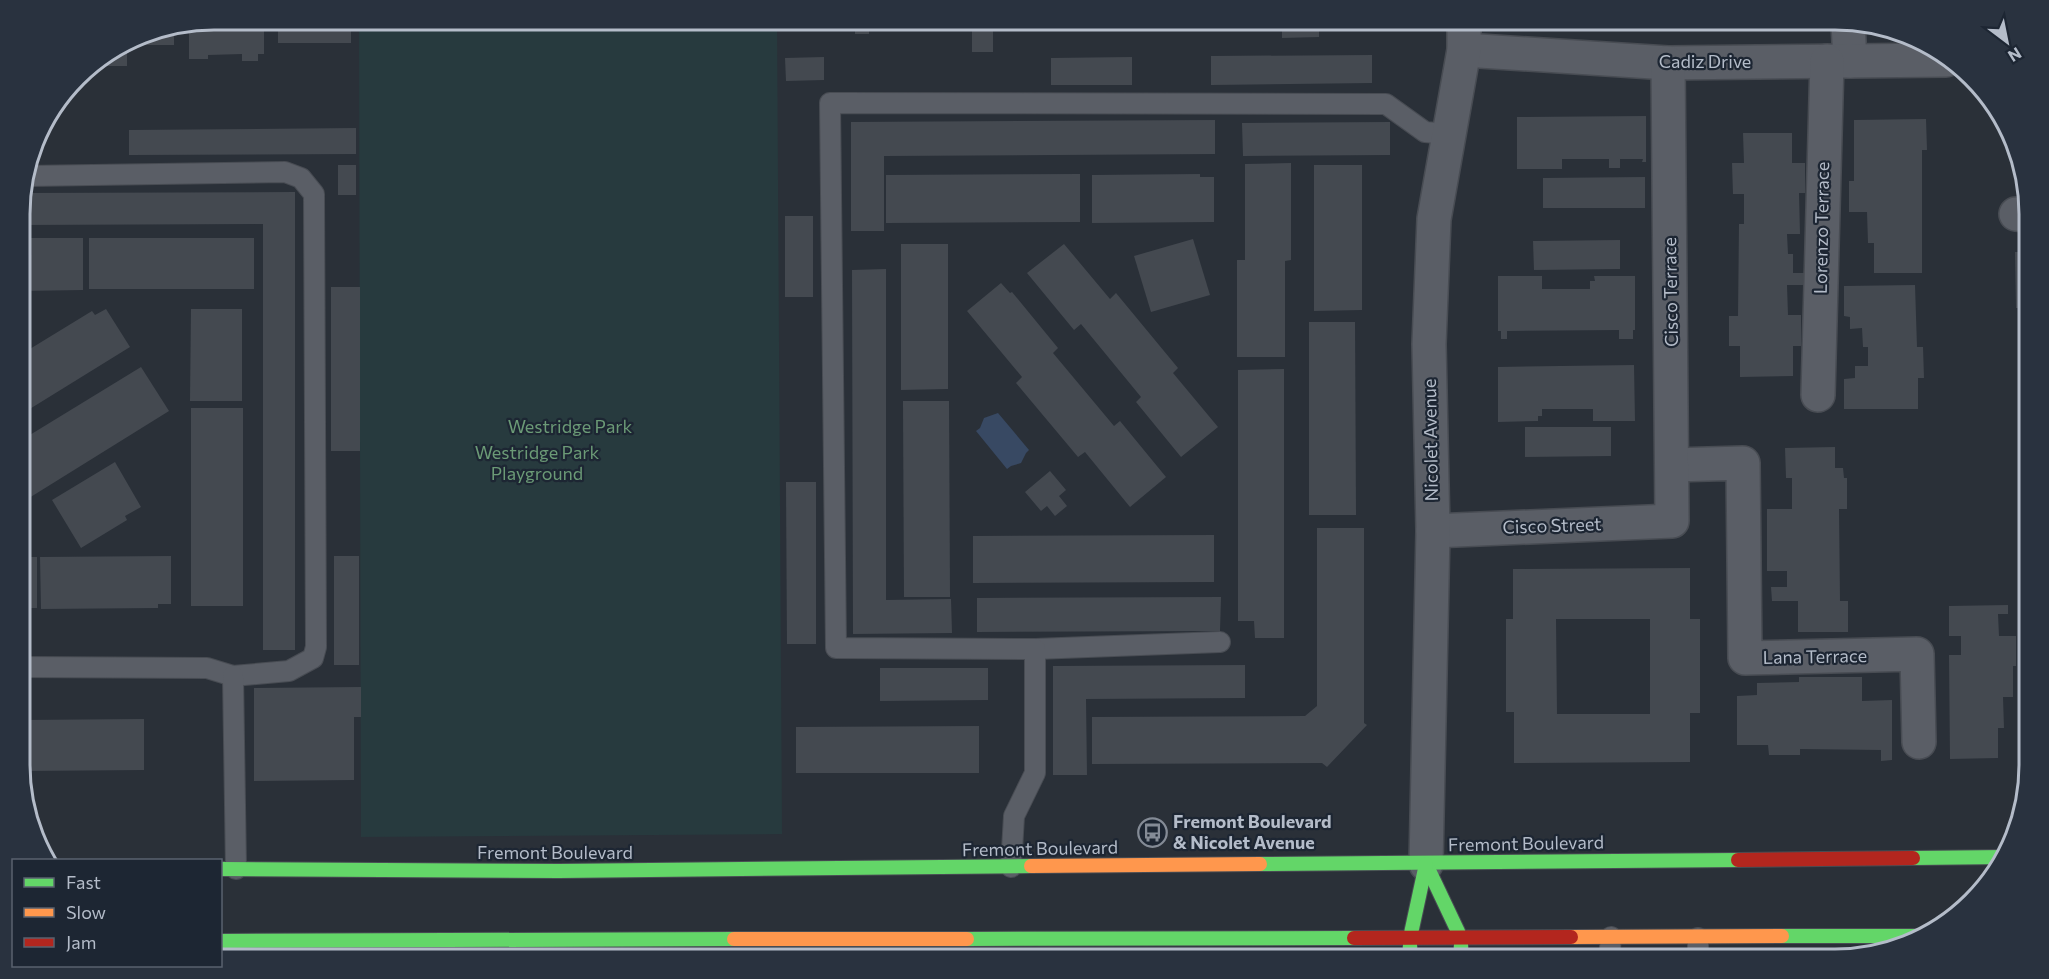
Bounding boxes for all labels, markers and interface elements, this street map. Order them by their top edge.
north arrow [1977,12,2037,72]
text: N [2005,44,2025,66]
street label: Cadiz Drive [1659,50,1751,72]
street label: Lorenzo Terrace [1809,162,1833,294]
street label: Cisco Terrace [1658,237,1682,347]
street label: Nicolet Avenue [1418,379,1442,502]
park label: Westridge Park [508,415,632,437]
park label: Westridge Park Playground [475,441,599,484]
street label: Cisco Street [1502,512,1602,538]
street label: Lana Terrace [1763,644,1867,668]
place label: Fremont Boulevard & Nicolet Avenue [1173,810,1332,853]
bus stop icon: Fremont Boulevard & Nicolet Avenue [1136,816,1168,848]
street label: Fremont Boulevard [1448,831,1604,855]
street label: Fremont Boulevard [962,836,1118,860]
street label: Fremont Boulevard [477,841,633,863]
legend [12,859,222,967]
text: Fast [66,871,101,893]
text: Slow [66,901,106,923]
text: Jam [66,931,96,953]

